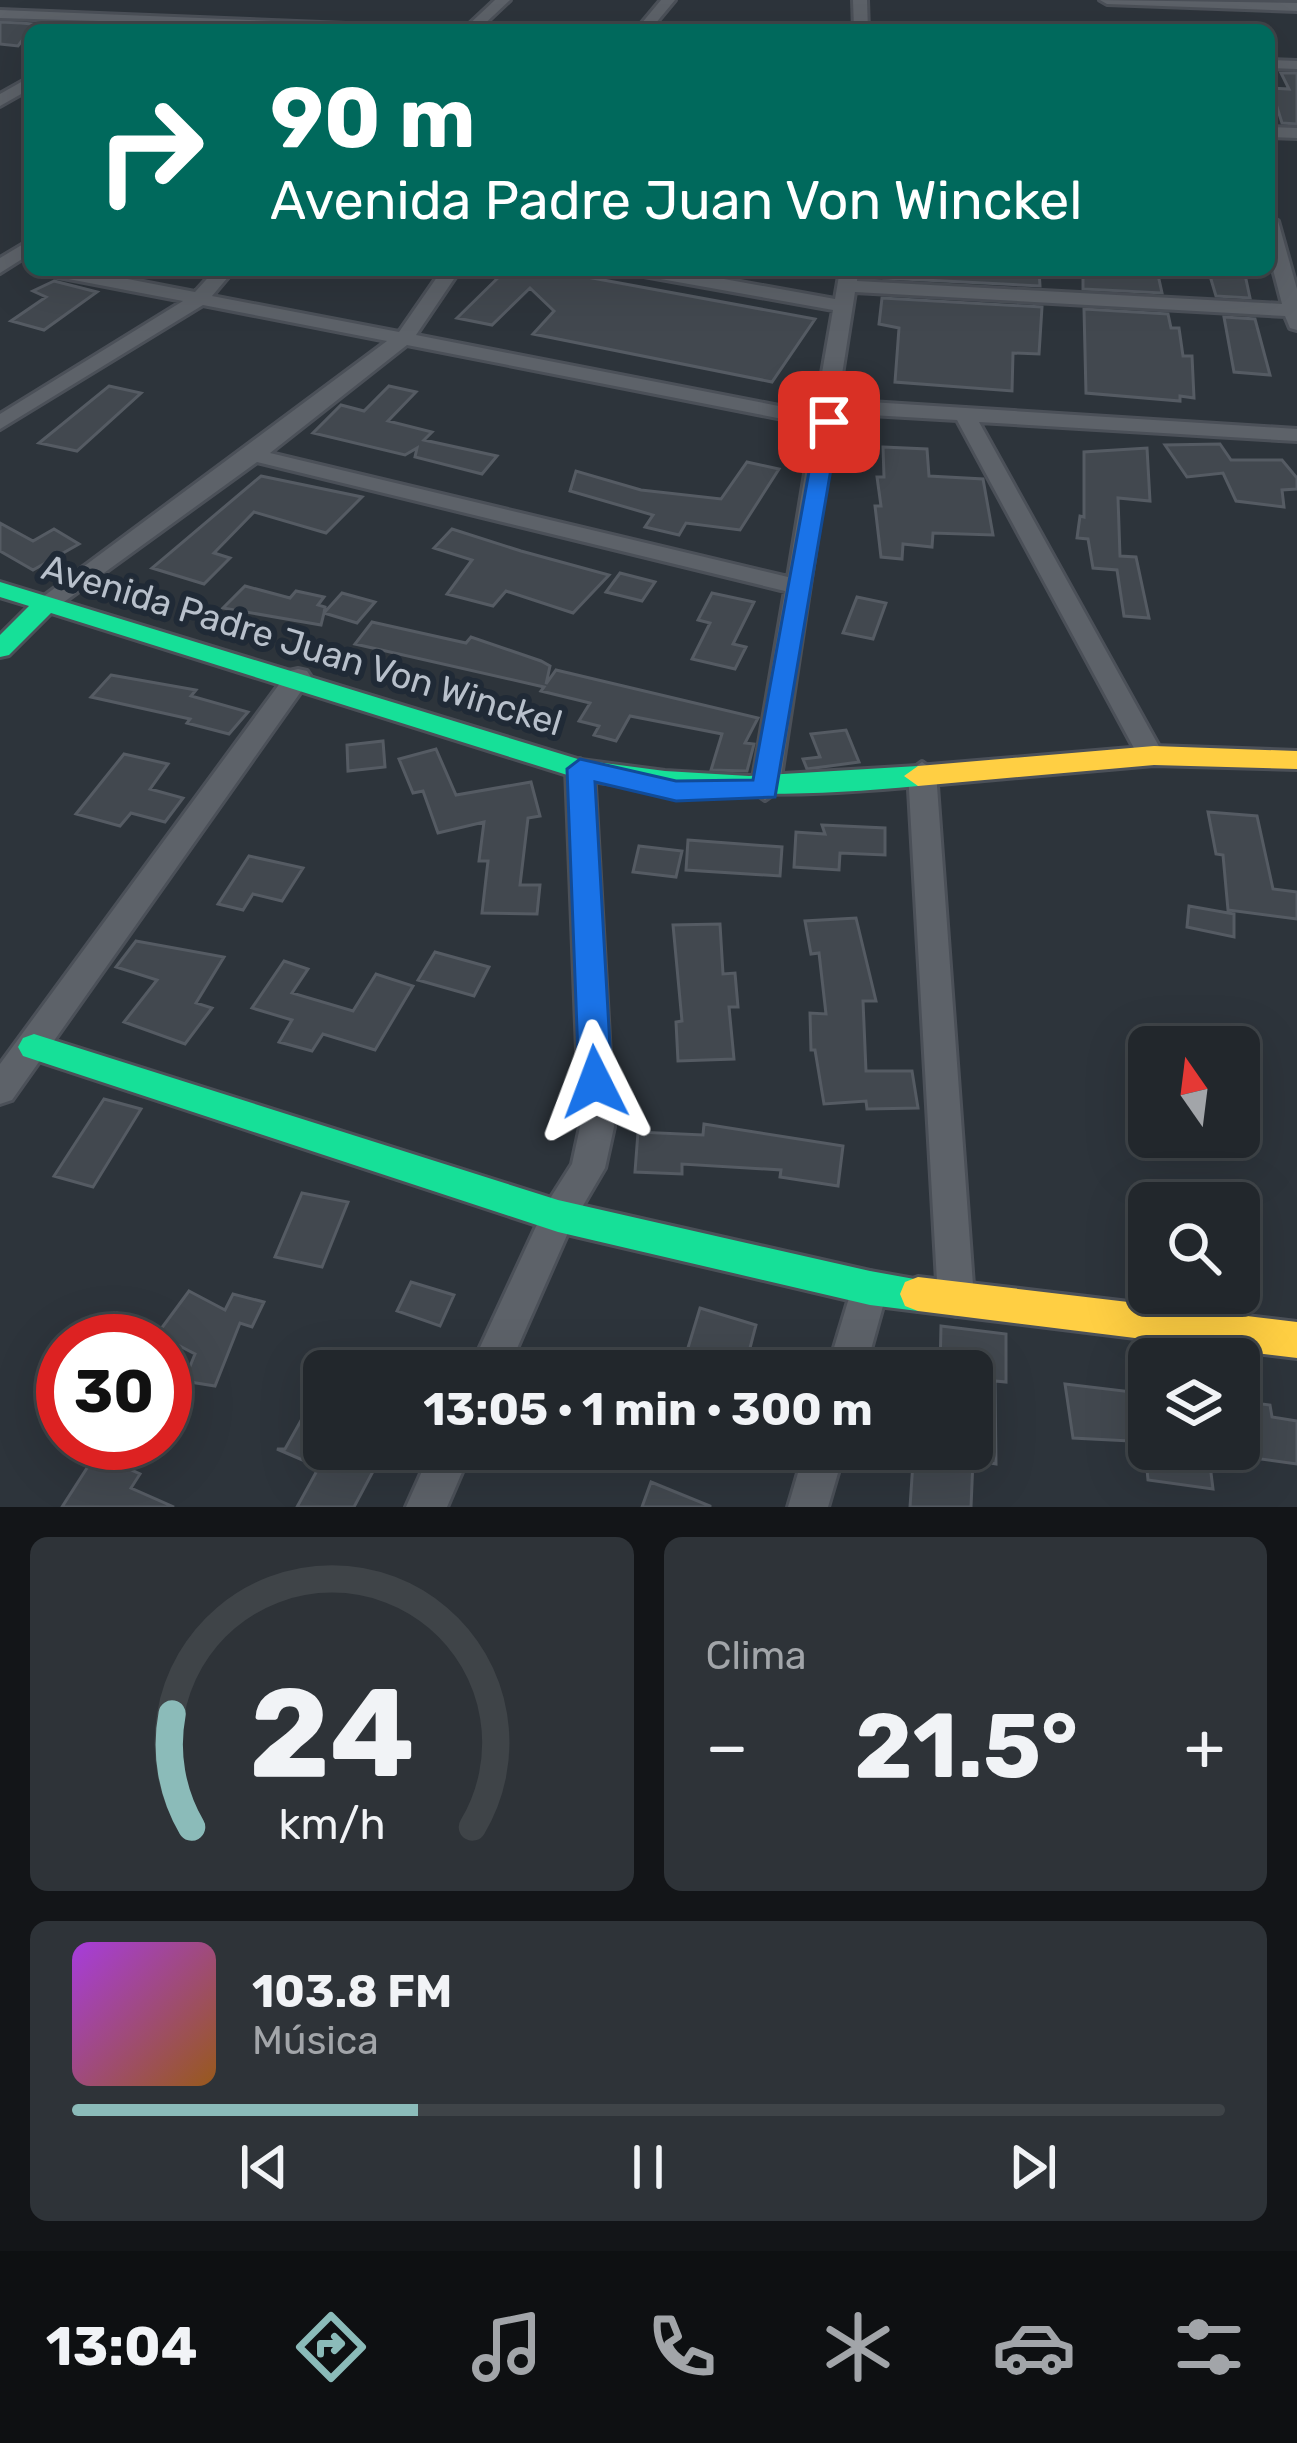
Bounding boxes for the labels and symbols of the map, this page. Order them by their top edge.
pin [778,371,880,473]
street label: Avenida Padre Juan Von Winckel [37,545,567,745]
position arrow [532,1019,658,1145]
north arrow [1128,1026,1260,1158]
speed limit sign: 30 [36,1314,192,1470]

